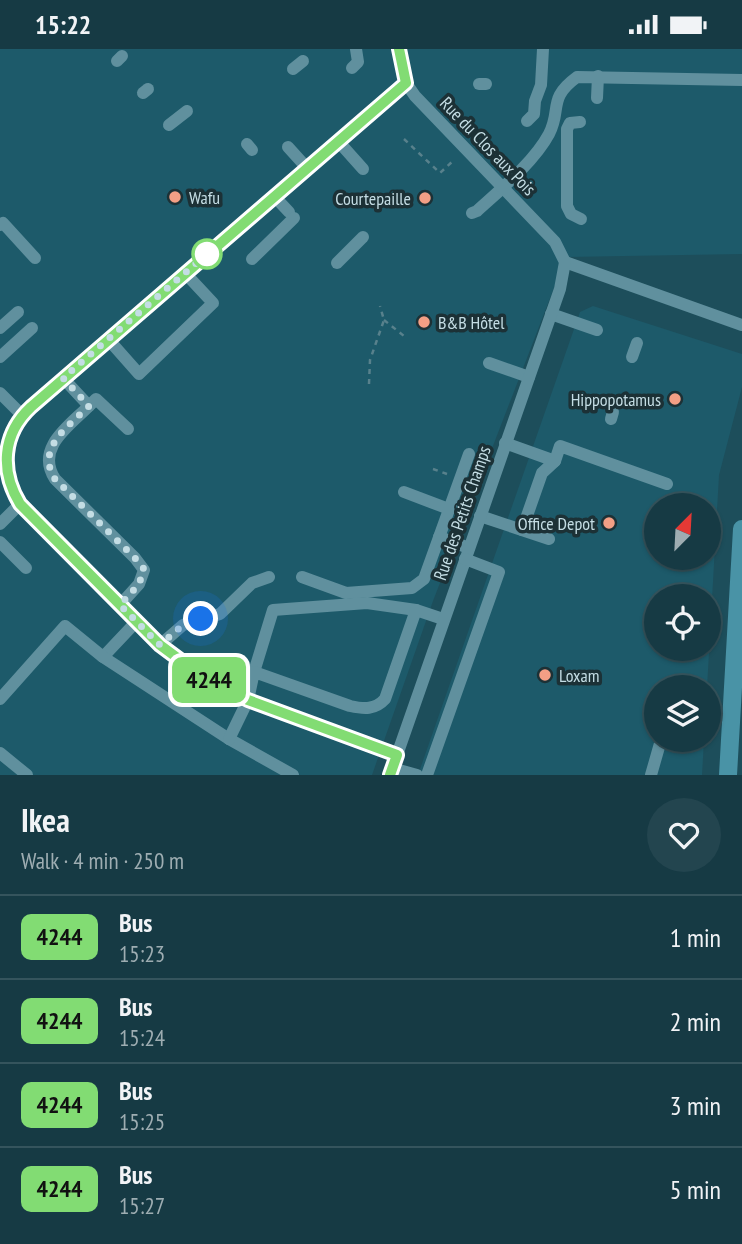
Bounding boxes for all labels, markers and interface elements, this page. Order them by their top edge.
text: 15:22 [35,8,91,41]
street label: Rue du Clos aux Pois [435,92,541,200]
place label: Wafu [189,186,220,209]
place label: Courtepaille [335,187,411,210]
marker: Wafu [167,189,183,205]
marker: Courtepaille [417,190,433,206]
unlabelled marker [192,239,222,269]
place label: B&B Hôtel [438,311,505,334]
marker: B&B Hôtel [416,314,432,330]
place label: Hippopotamus [571,388,661,411]
marker: Hippopotamus [667,391,683,407]
street label: Rue des Petits Champs [428,443,496,583]
north arrow [644,493,721,571]
map controls [644,493,721,752]
place label: Office Depot [518,512,595,535]
marker: Office Depot [601,515,617,531]
button: locate [644,584,721,661]
your location [183,601,218,636]
line badge: 4244 [160,657,258,703]
text: 4244 [186,664,232,695]
place label: Loxam [559,664,599,687]
marker: Loxam [537,667,553,683]
button: layers [644,675,721,752]
text: Ikea [21,798,70,841]
button: heart [647,798,721,872]
text: Walk · 4 min · 250 m [21,846,184,875]
text: Bus [119,906,152,939]
text: 4244 [37,921,82,952]
text: 1 min [670,921,721,954]
text: 15:23 [119,939,165,968]
text: Bus [119,990,152,1023]
text: 4244 [37,1005,82,1036]
text: 2 min [670,1005,721,1038]
text: 15:24 [119,1023,165,1052]
text: Bus [119,1074,152,1107]
text: 4244 [37,1089,82,1120]
text: 3 min [670,1089,721,1122]
text: 15:25 [119,1107,165,1136]
text: Bus [119,1158,152,1191]
text: 4244 [37,1173,82,1204]
text: 5 min [670,1173,721,1206]
text: 15:27 [119,1191,165,1220]

